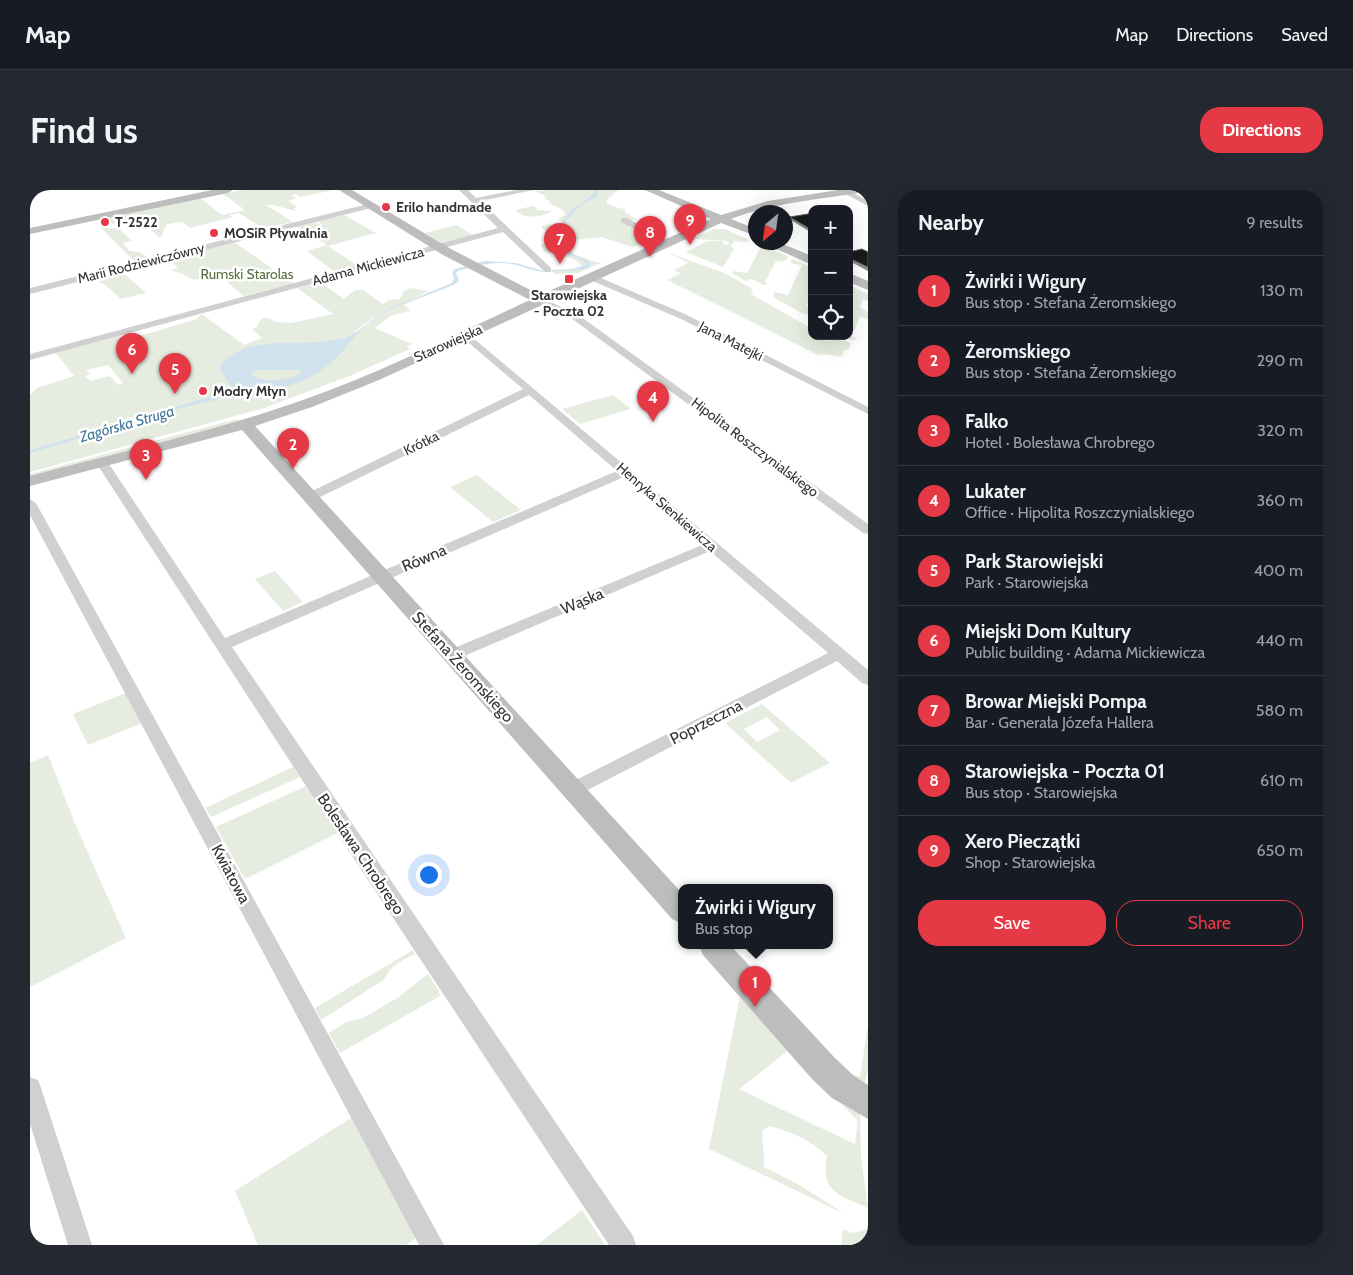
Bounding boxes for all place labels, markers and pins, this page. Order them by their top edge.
place label: Erilo handmade [396,198,491,216]
marker: Erilo handmade [380,201,392,213]
pin: 9 [674,204,706,245]
place label: T-2522 [115,213,158,231]
marker: T-2522 [99,216,111,228]
pin: 8 [634,216,666,257]
pin: 7 [544,223,576,264]
place label: MOSiR Pływalnia [224,224,328,242]
marker: MOSiR Pływalnia [208,227,220,239]
marker: Starowiejska - Poczta 02 [563,273,575,285]
place label: Starowiejska - Poczta 02 [531,286,607,320]
pin: 6 [116,333,148,374]
pin: 5 [159,353,191,394]
pin: 4 [637,381,669,422]
place label: Modry Młyn [213,382,286,400]
marker: Modry Młyn [197,385,209,397]
pin: 2 [277,428,309,469]
pin: 3 [130,439,162,480]
pin: 1 [739,966,771,1007]

